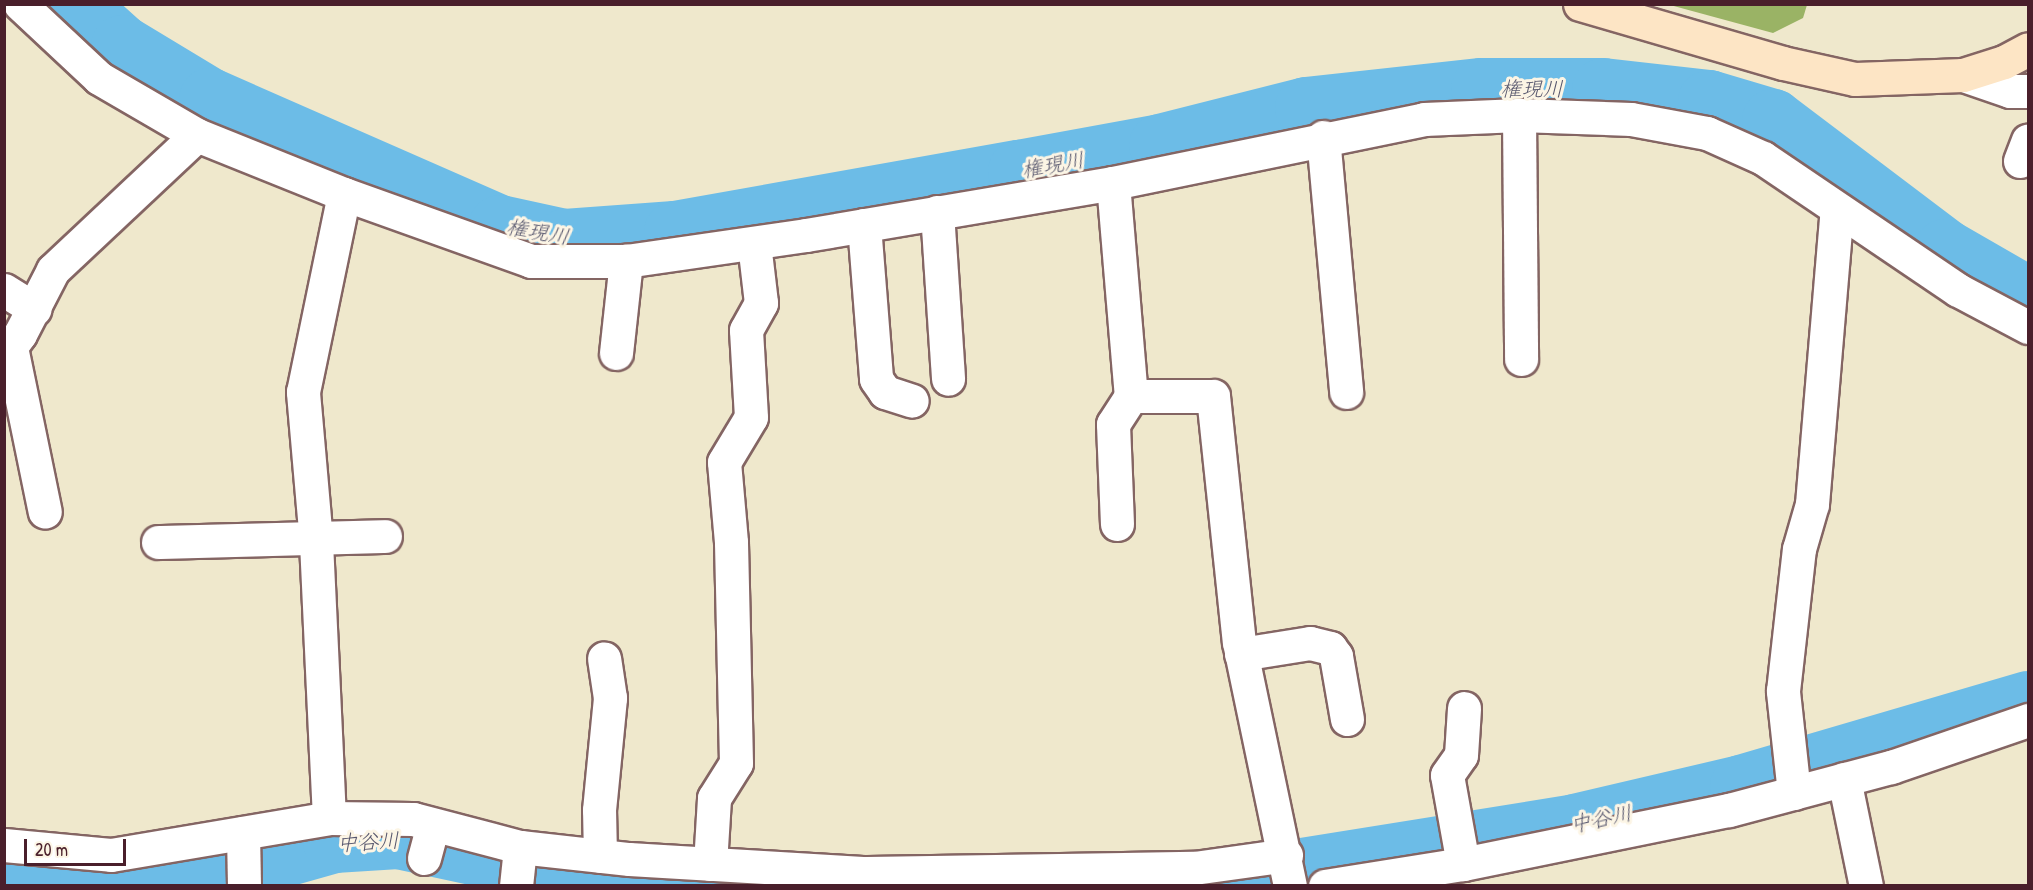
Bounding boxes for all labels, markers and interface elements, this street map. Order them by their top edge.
water label: 権現川 [1501,76,1563,102]
water label: 権現川 [1020,147,1086,183]
water label: 権現川 [505,214,571,250]
water label: 中谷川 [1568,800,1634,838]
scale bar [27,827,129,865]
water label: 中谷川 [336,828,400,856]
text: 20 m [35,837,68,862]

